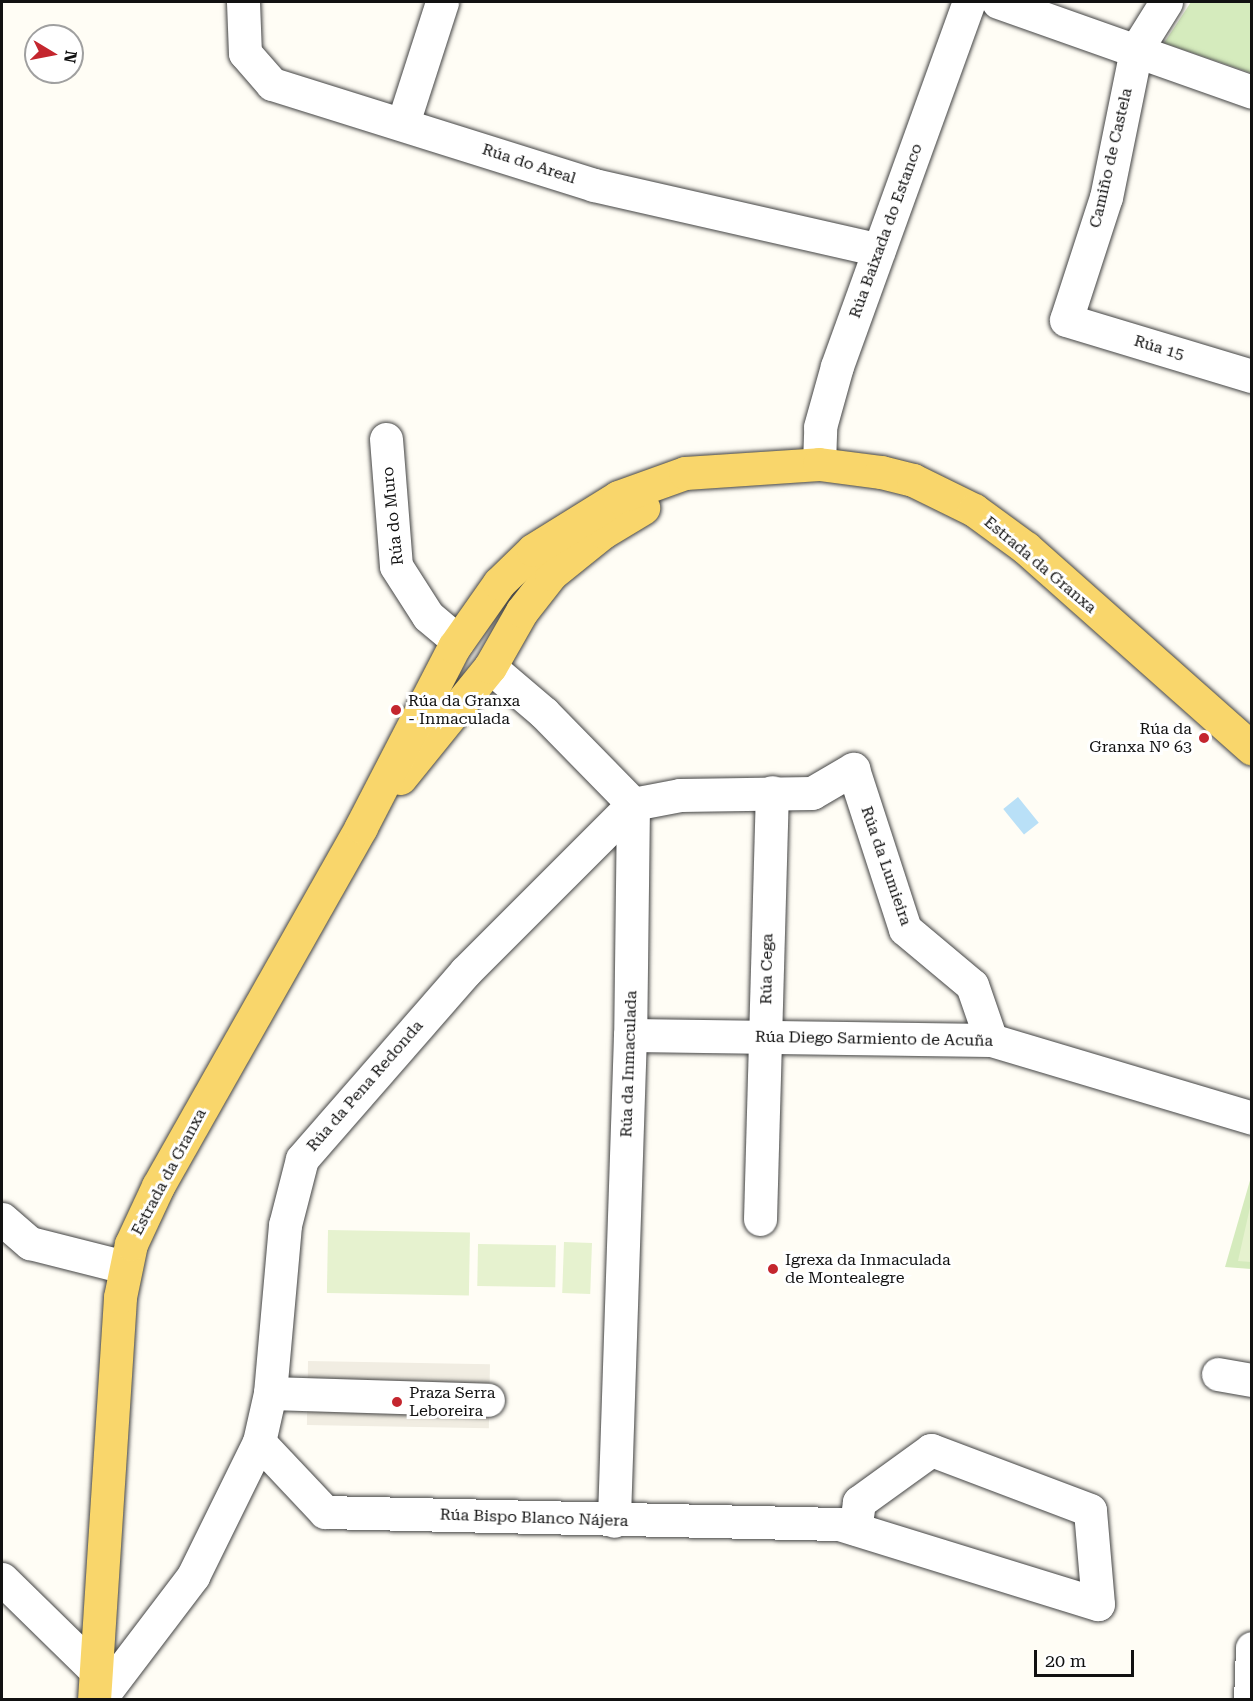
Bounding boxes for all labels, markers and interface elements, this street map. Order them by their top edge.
north arrow [24,24,84,84]
text: N [60,49,81,65]
street label: Camiño de Castela [1086,86,1136,230]
street label: Rúa do Areal [480,140,578,188]
street label: Rúa Baixada do Estanco [845,141,927,321]
street label: Rúa 15 [1132,331,1186,365]
street label: Rúa do Muro [378,466,408,566]
street label: Estrada da Granxa [980,512,1100,618]
place label: Rúa da Granxa - Inmaculada [408,691,520,729]
marker: Rúa da Granxa - Inmaculada [389,703,403,717]
place label: Rúa da Granxa Nº 63 [1089,719,1192,757]
marker: Rúa da Granxa Nº 63 [1197,731,1211,745]
street label: Rúa da Lumieira [857,804,915,928]
street label: Rúa Cega [757,933,777,1005]
street label: Rúa da Inmaculada [617,990,641,1138]
street label: Rúa da Pena Redonda [303,1017,427,1155]
street label: Rúa Diego Sarmiento de Acuña [755,1027,993,1051]
street label: Estrada da Granxa [128,1105,210,1239]
place label: Igrexa da Inmaculada de Montealegre [785,1250,951,1288]
marker: Igrexa da Inmaculada de Montealegre [766,1262,780,1276]
place label: Praza Serra Leboreira [409,1383,495,1421]
marker: Praza Serra Leboreira [390,1395,404,1409]
street label: Rúa Bispo Blanco Nájera [439,1505,629,1531]
scale bar [1037,1638,1138,1676]
text: 20 m [1045,1650,1086,1671]

